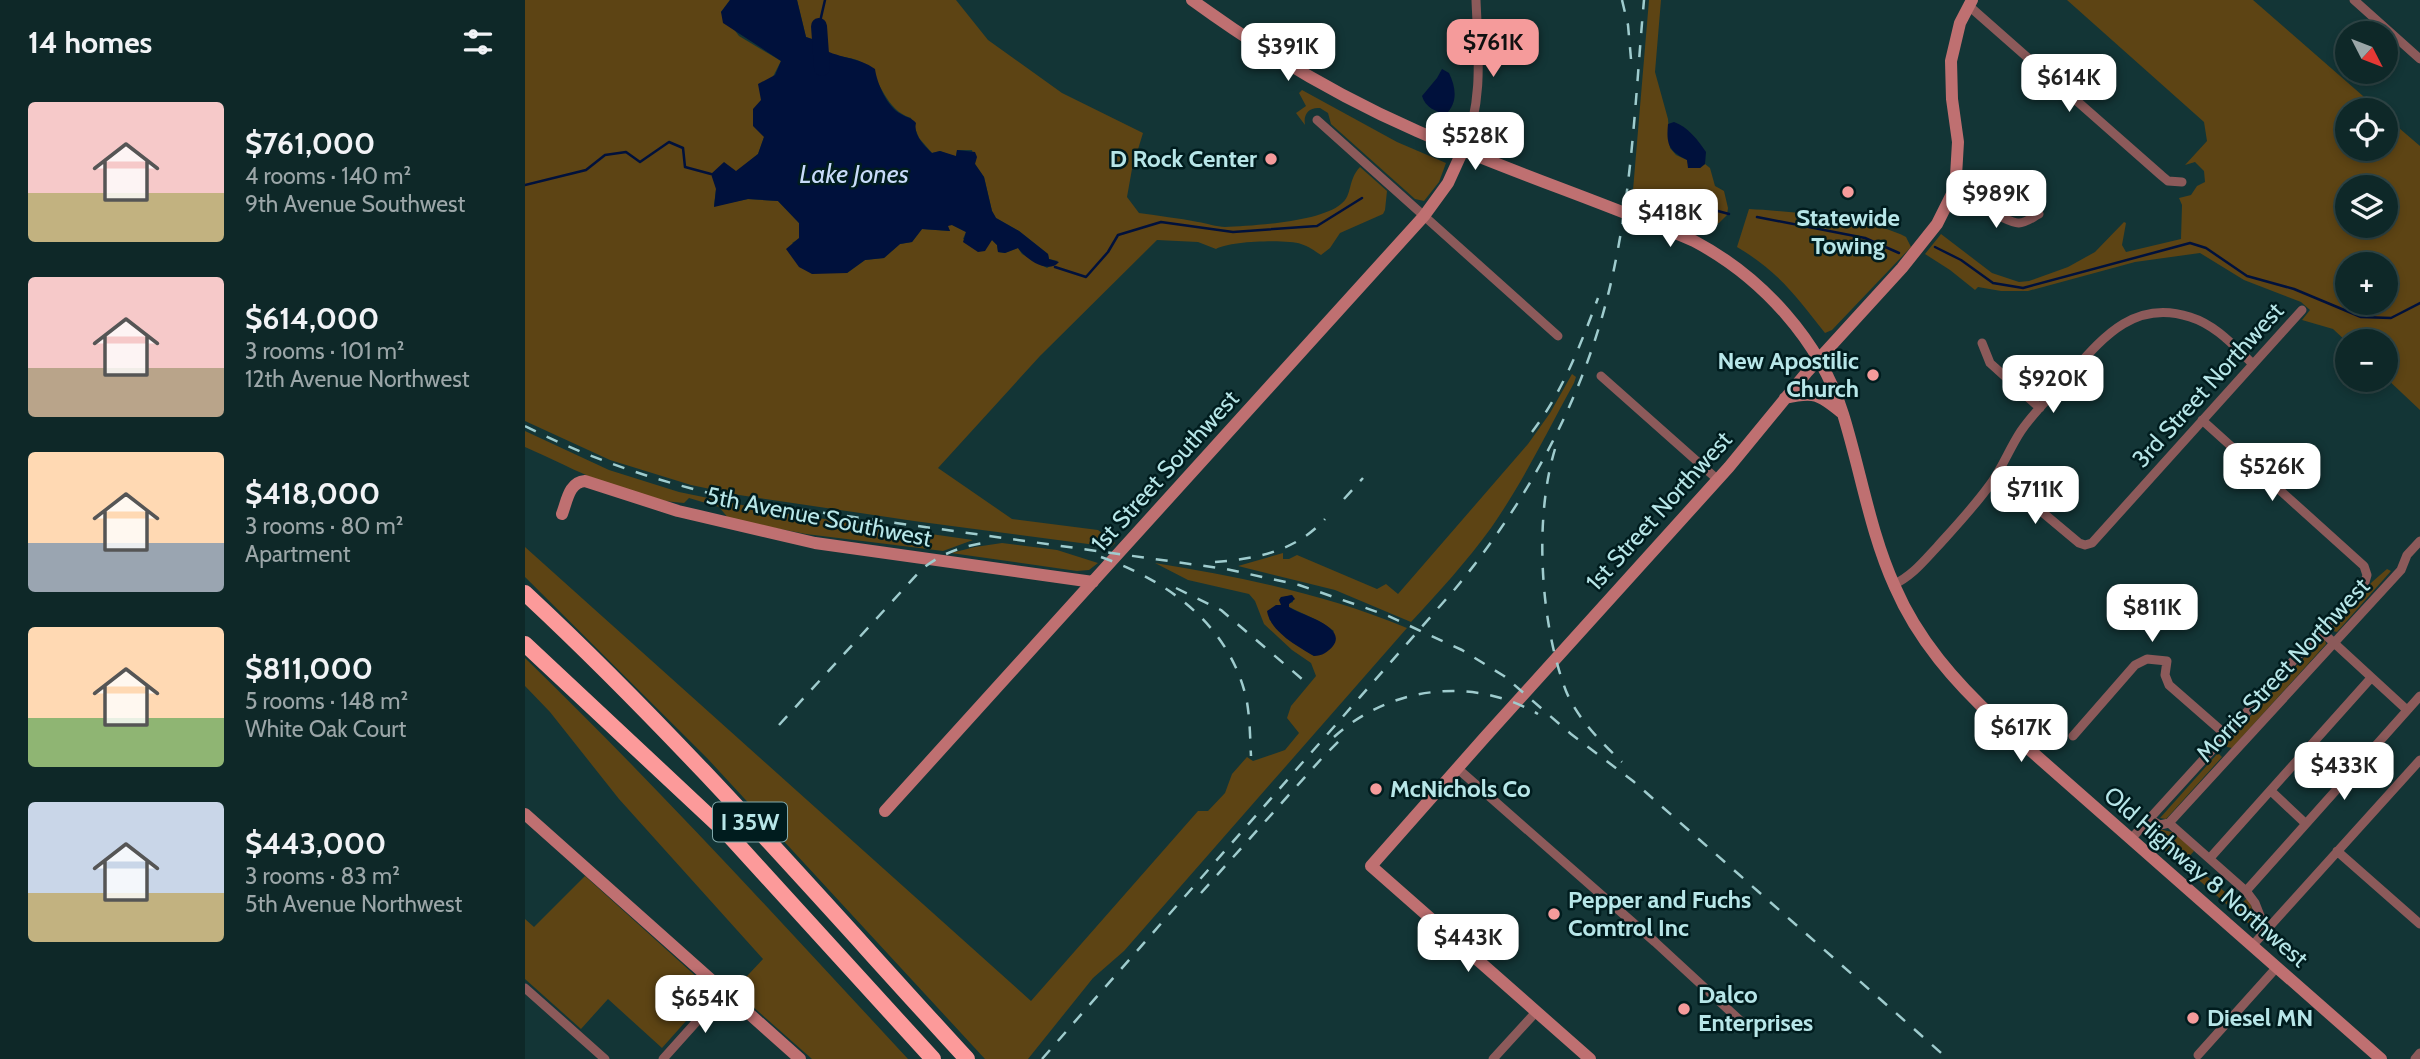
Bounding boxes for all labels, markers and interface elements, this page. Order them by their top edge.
pin: $761K [1444,20,1542,79]
north arrow [2335,21,2397,84]
map controls [2335,21,2398,392]
icon: filters [459,23,497,61]
text: 14 homes [28,24,152,61]
pin: $391K [1239,24,1337,83]
text: $761K [1463,28,1523,56]
text: $391K [1257,32,1319,60]
pin: $614K [2020,54,2118,114]
text: $614K [2037,63,2101,91]
button: locate [2335,98,2398,161]
pin: $528K [1426,113,1524,172]
text: $528K [1442,121,1508,149]
text: $761,000 [245,125,375,162]
icon: home [84,130,168,214]
place label: D Rock Center [1110,144,1257,173]
marker: D Rock Center [1263,151,1279,167]
water label: Lake Jones [799,158,909,190]
text: 4 rooms · 140 m² [245,162,411,190]
pin: $989K [1947,170,2045,230]
button: layers [2335,175,2398,238]
text: $989K [1962,179,2030,207]
marker: Statewide Towing [1840,184,1856,200]
text: 9th Avenue Southwest [245,190,465,218]
pin: $418K [1621,190,1719,249]
text: $418K [1638,198,1702,226]
place label: Statewide Towing [1796,203,1900,260]
button: + [2335,252,2398,315]
street label: 3rd Street Northwest [2126,296,2289,473]
text: $614,000 [245,300,379,337]
icon: home [84,305,168,389]
button: − [2335,329,2398,392]
text: 3 rooms · 101 m² [245,337,404,365]
place label: New Apostilic Church [1718,346,1859,403]
pin: $920K [2004,356,2102,415]
text: $920K [2018,364,2088,392]
text: 12th Avenue Northwest [245,365,469,393]
marker: New Apostilic Church [1865,367,1881,383]
street label: 1st Street Southwest [1085,384,1245,557]
street label: 1st Street Northwest [1580,425,1738,596]
pin: $526K [2223,444,2321,503]
text: $526K [2239,452,2305,480]
pin: $711K [1986,466,2084,526]
text: $418,000 [245,475,380,512]
text: $711K [2007,475,2063,503]
icon: home [84,480,168,564]
street label: 5th Avenue Southwest [704,480,934,553]
text: 3 rooms · 80 m² [245,512,403,540]
text: Apartment [245,540,350,568]
street label: Morris Street Northwest [2190,572,2375,768]
pin: $811K [2103,584,2201,644]
text: $811K [2123,593,2181,621]
text: $811,000 [245,650,373,687]
icon: home [84,655,168,739]
text: 5 rooms · 148 m² [245,687,408,715]
pin: $617K [1972,704,2070,764]
text: $617K [1991,713,2051,741]
text: White Oak Court [245,715,406,743]
pin: $433K [2295,742,2393,802]
text: $433K [2311,751,2377,779]
place label: McNichols Co [1390,774,1531,803]
street label: Old Highway 8 Northwest [2098,780,2314,973]
marker: McNichols Co [1368,781,1384,797]
road number: I 35W [713,802,787,842]
text: $443,000 [245,825,386,862]
icon: home [84,830,168,914]
text: 3 rooms · 83 m² [245,862,400,890]
place label: Pepper and Fuchs Comtrol Inc [1568,885,1751,942]
text: 5th Avenue Northwest [245,890,462,918]
marker: Pepper and Fuchs Comtrol Inc [1546,906,1562,922]
pin: $443K [1419,914,1517,974]
text: $443K [1434,923,1502,951]
pin: $654K [656,976,754,1035]
place label: Dalco Enterprises [1698,980,1813,1037]
text: $654K [671,984,739,1012]
marker: Dalco Enterprises [1676,1001,1692,1017]
place label: Diesel MN [2207,1003,2313,1032]
marker: Diesel MN [2185,1010,2201,1026]

